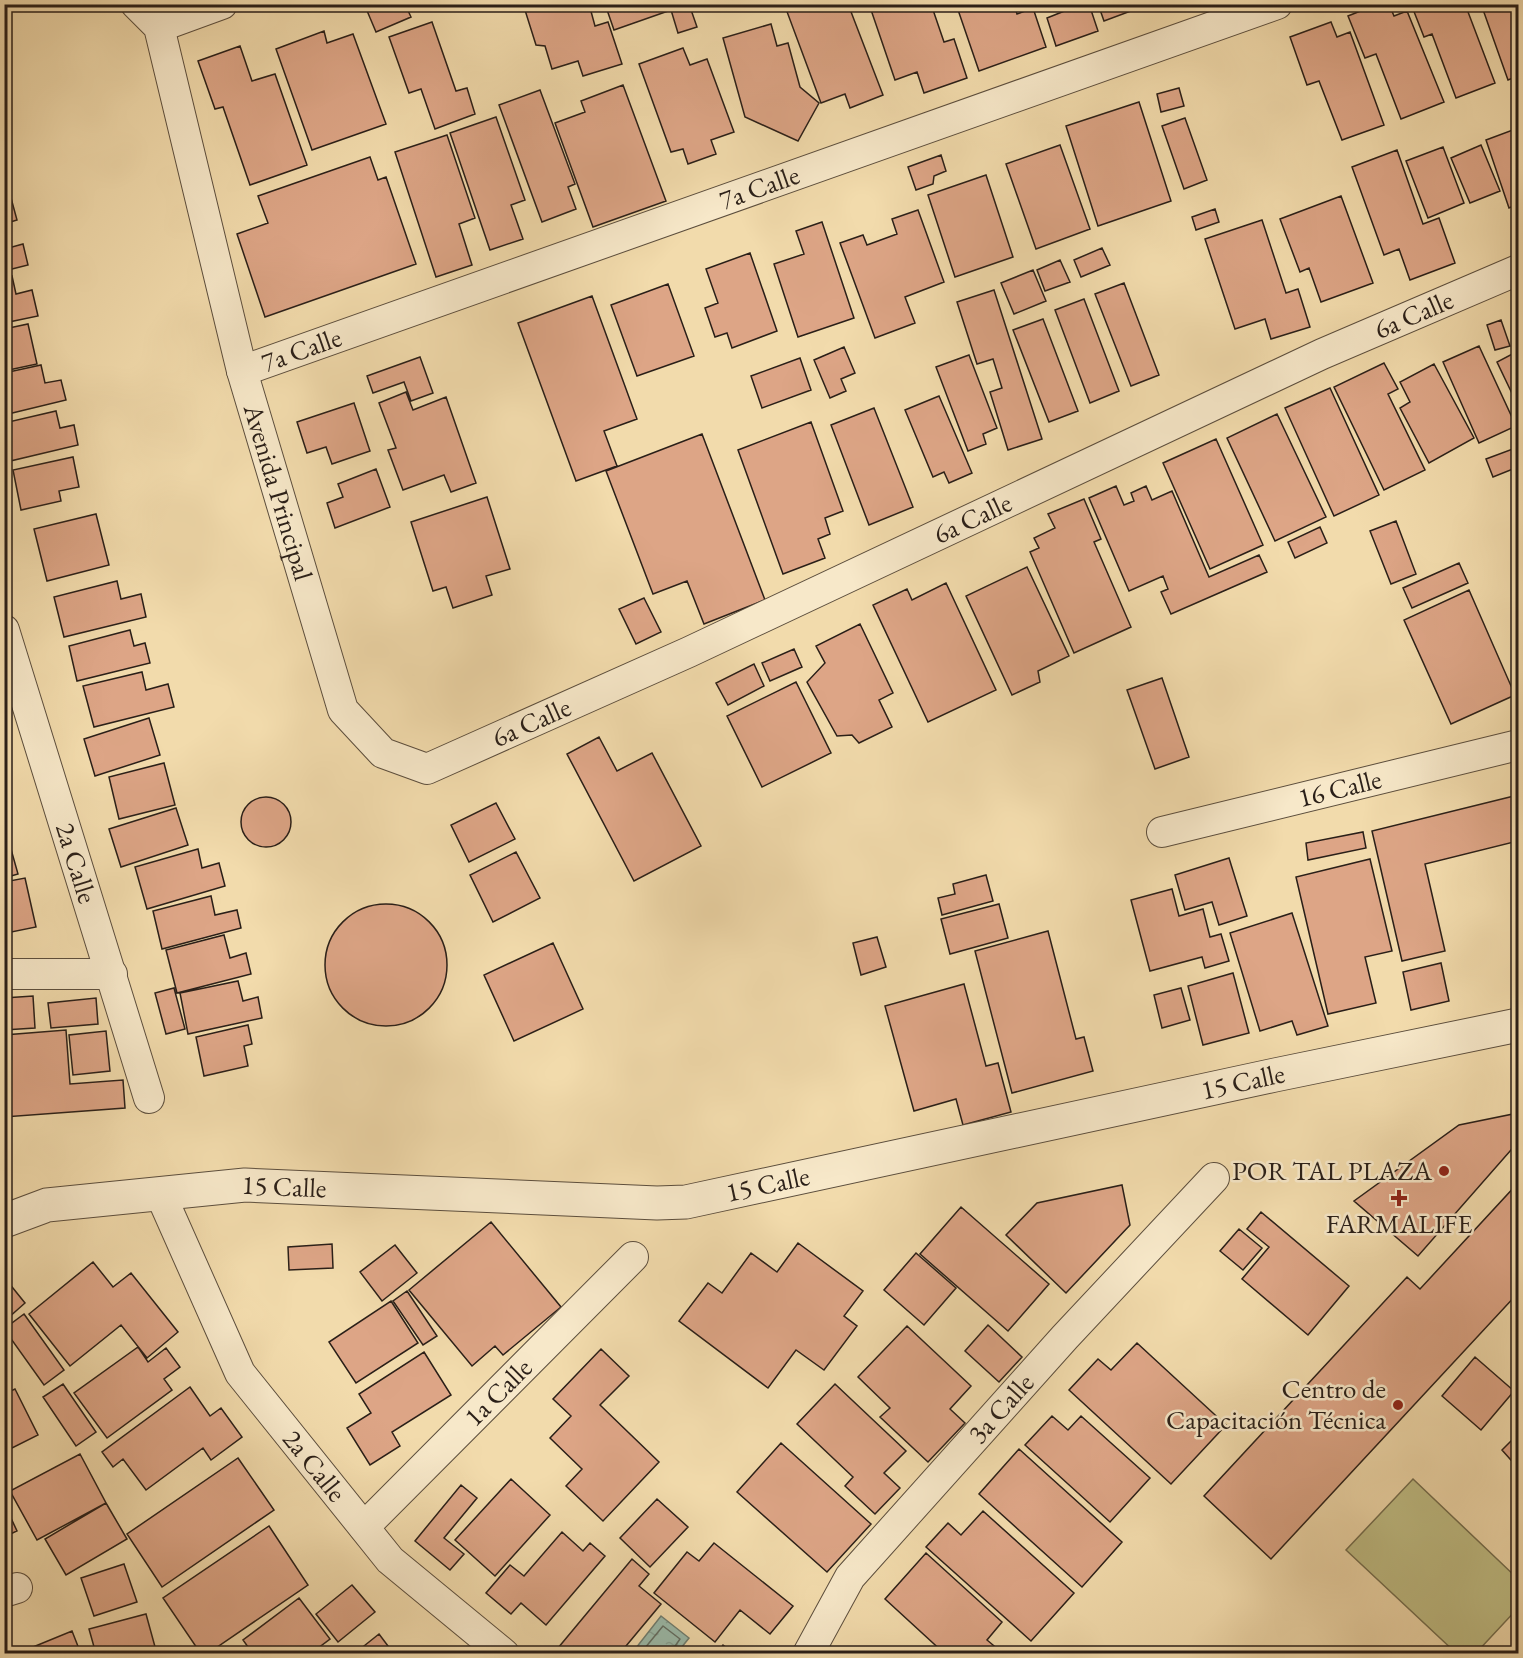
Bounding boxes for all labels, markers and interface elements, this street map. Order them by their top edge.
street label: 7a Calle [714,157,804,217]
street label: 6a Calle [1369,282,1458,347]
street label: 7a Calle [256,319,346,380]
street label: Avenida Principal [236,399,321,585]
street label: 6a Calle [928,485,1017,551]
street label: 6a Calle [486,689,576,755]
street label: 16 Calle [1294,761,1385,815]
street label: 2a Calle [48,818,106,908]
street label: 15 Calle [1198,1055,1288,1107]
place label: POR TAL PLAZA [1232,1153,1432,1188]
street label: 15 Calle [723,1158,813,1210]
marker: POR TAL PLAZA [1437,1164,1451,1178]
street label: 15 Calle [241,1167,327,1206]
marker: FARMALIFE [1392,1191,1406,1205]
place label: FARMALIFE [1326,1206,1472,1241]
street label: 1a Calle [456,1350,539,1434]
street label: 3a Calle [960,1366,1041,1451]
place label: Centro de Capacitación Técnica [1166,1371,1386,1437]
marker: Centro de Capacitación Técnica [1391,1398,1405,1412]
street label: 2a Calle [275,1422,354,1509]

